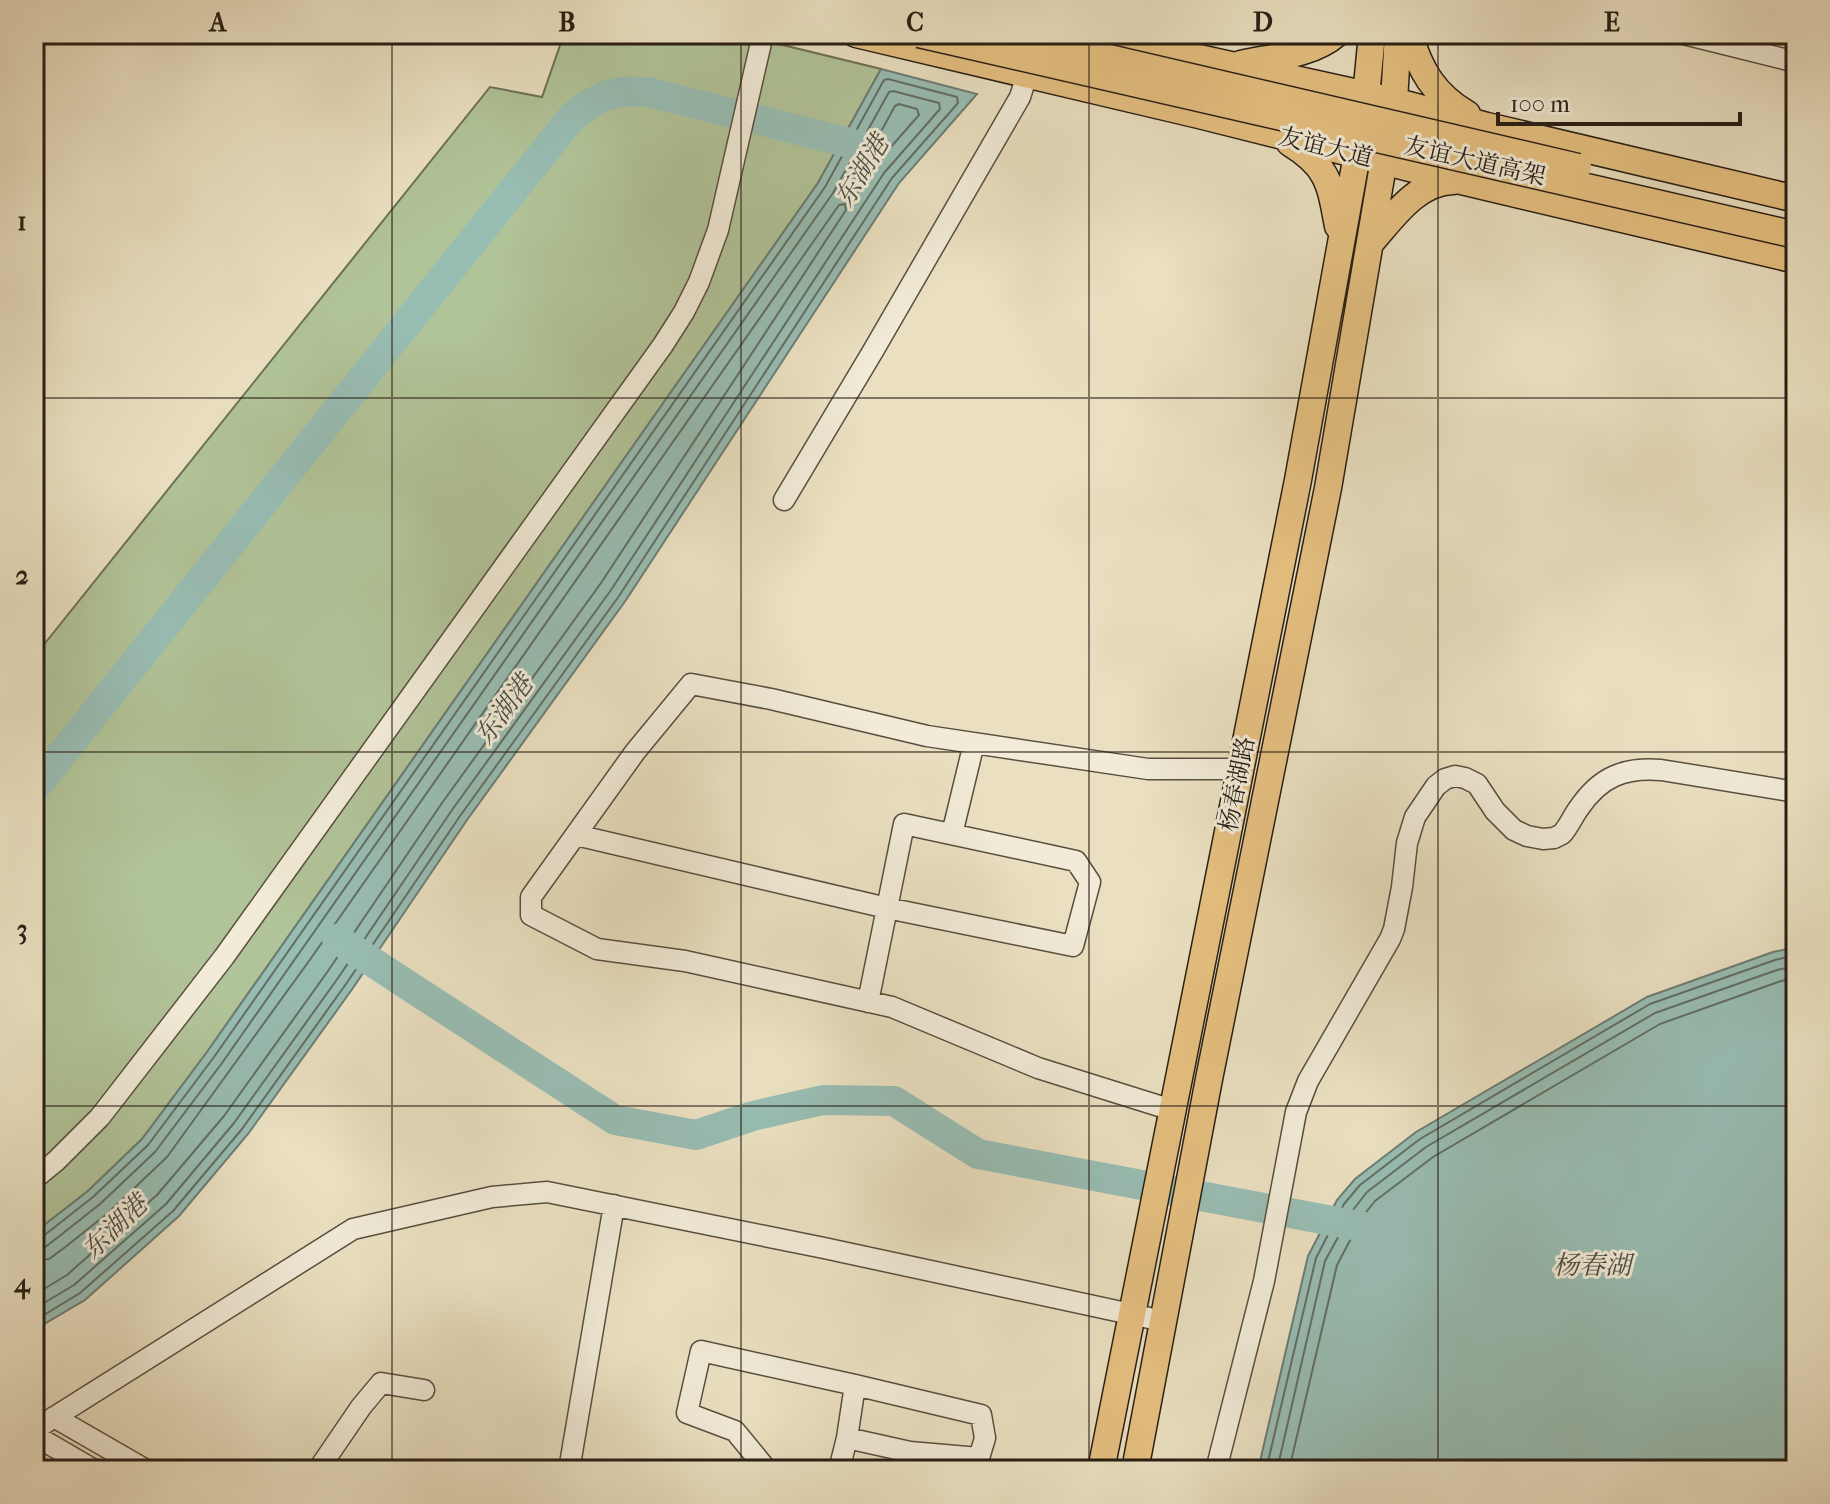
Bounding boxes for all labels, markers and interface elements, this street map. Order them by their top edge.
text: A [208,7,228,38]
text: B [559,7,576,38]
text: C [906,7,924,38]
text: D [1253,7,1273,38]
text: E [1604,7,1620,38]
scale bar [1498,76,1740,126]
text: 100 m [1510,90,1570,118]
street label: 友谊大道 [1276,122,1376,172]
water label: 东湖港 [829,127,897,212]
street label: 友谊大道高架 [1402,131,1548,191]
text: 1 [17,206,27,237]
text: 2 [15,560,29,591]
water label: 东湖港 [469,667,541,751]
street label: 杨春湖路 [1214,734,1260,834]
text: 3 [17,914,27,945]
water label: 东湖港 [76,1187,156,1265]
water label: 杨春湖 [1553,1250,1635,1281]
text: 4 [13,1268,31,1300]

